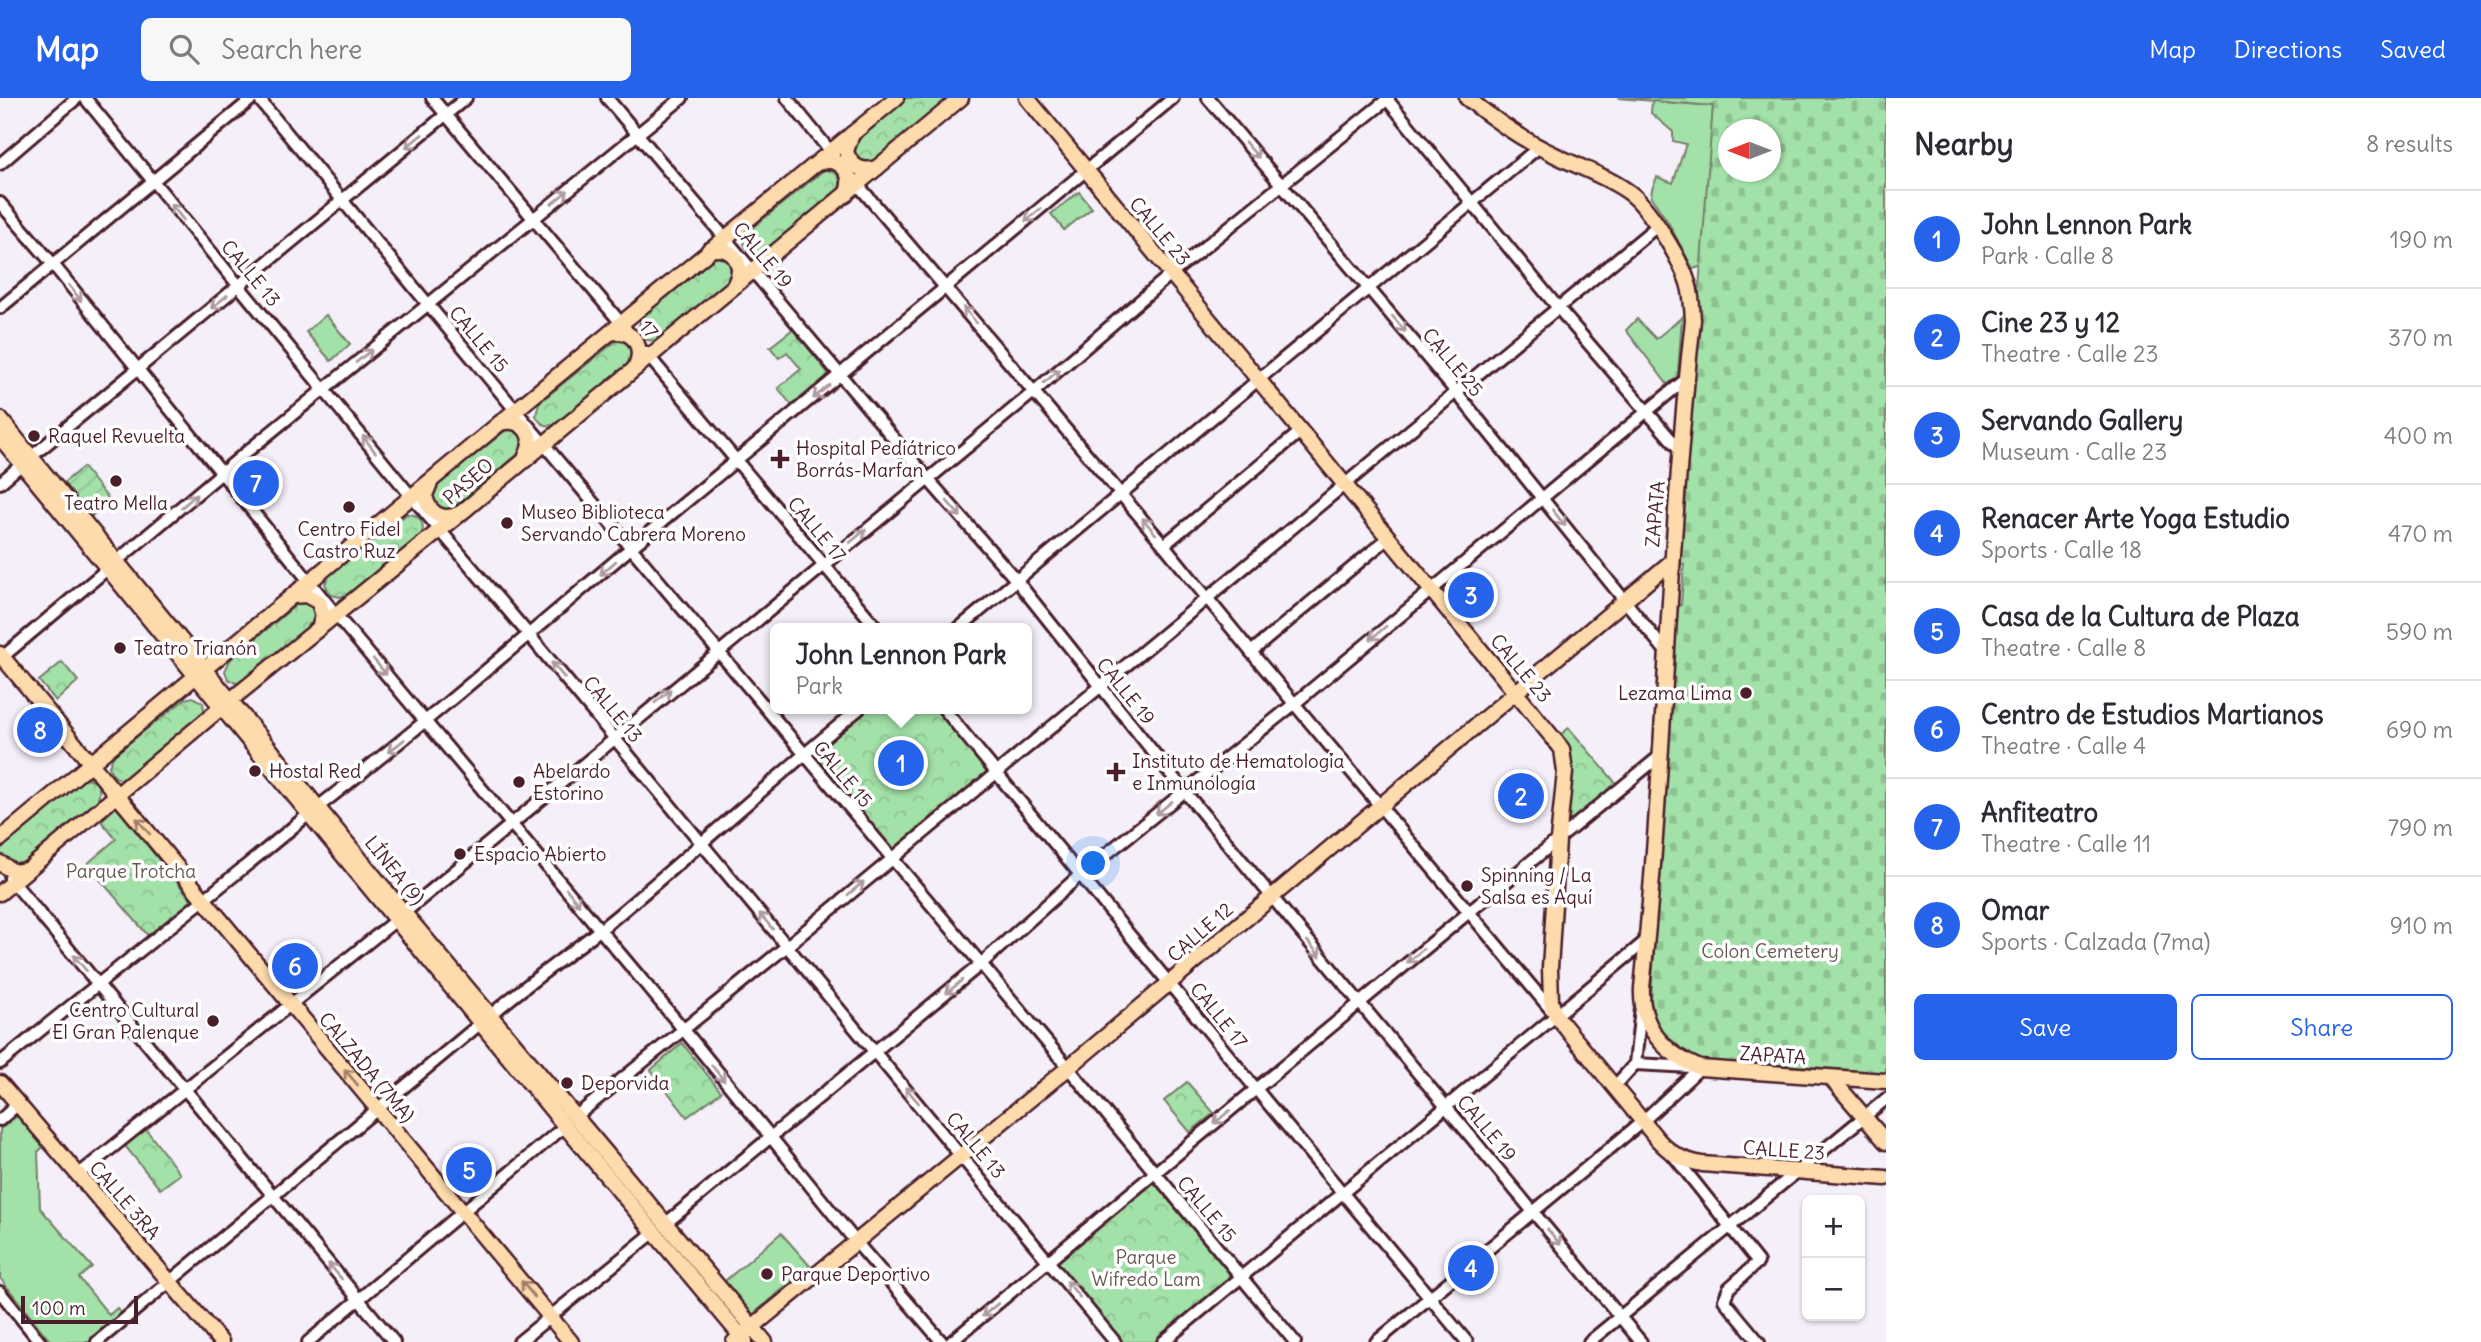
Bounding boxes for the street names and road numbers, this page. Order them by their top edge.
street label: CALLE 23 [1124,192,1196,270]
street label: CALLE 19 [728,217,798,293]
street label: CALLE 13 [216,235,286,311]
street label: CALLE 15 [444,301,514,377]
street label: 17 [634,315,664,343]
street label: CALLE 25 [1417,323,1489,401]
street label: PASEO [438,453,498,509]
street label: ZAPATA [1640,480,1670,548]
street label: CALLE 17 [783,491,851,567]
street label: CALLE 23 [1485,629,1557,707]
street label: CALLE 19 [1092,653,1160,729]
street label: CALLE 13 [578,671,648,747]
street label: CALLE 15 [808,736,878,812]
street label: LÍNEA (9) [360,831,430,909]
street label: CALLE 12 [1162,897,1238,967]
street label: CALLE 17 [1185,977,1253,1053]
street label: CALZADA (7MA) [314,1007,420,1127]
street label: ZAPATA [1739,1041,1807,1069]
street label: CALLE 19 [1452,1090,1522,1166]
street label: CALLE 13 [941,1107,1011,1183]
street label: CALLE 23 [1742,1135,1826,1165]
street label: CALLE 3RA [84,1156,166,1244]
street label: CALLE 15 [1172,1171,1242,1247]

